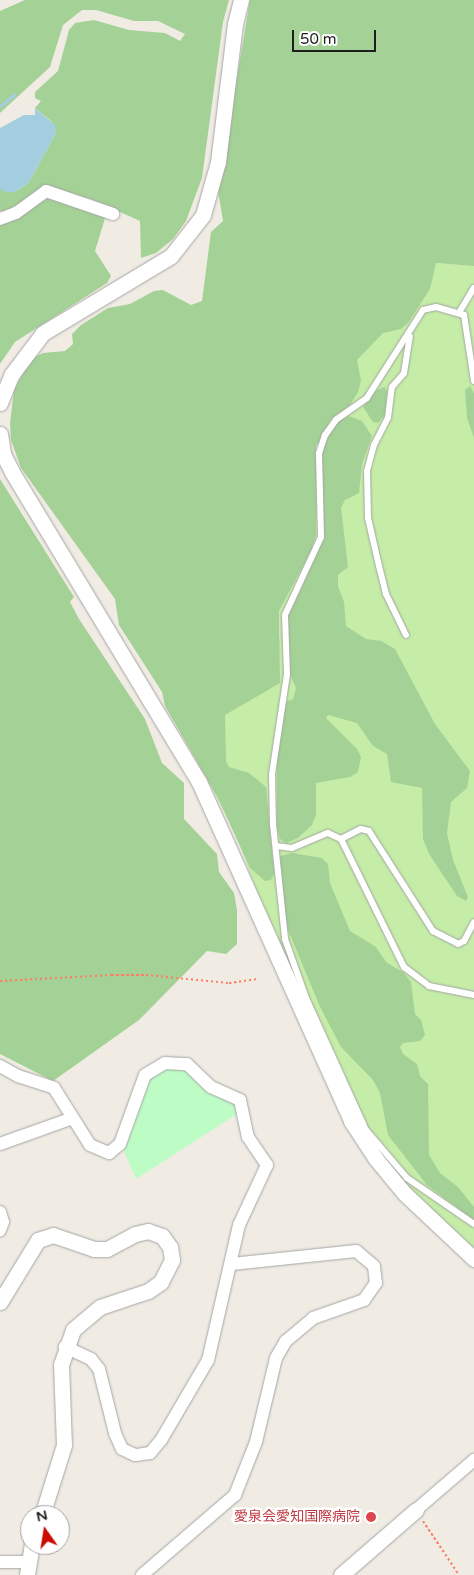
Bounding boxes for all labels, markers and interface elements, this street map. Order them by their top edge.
scale bar [294,20,378,52]
text: 50 m [300,30,337,48]
north arrow [20,1505,70,1555]
text: N [34,1506,49,1525]
place label: 愛泉会愛知国際病院 [234,1509,360,1525]
marker: 愛泉会愛知国際病院 [364,1510,378,1524]

